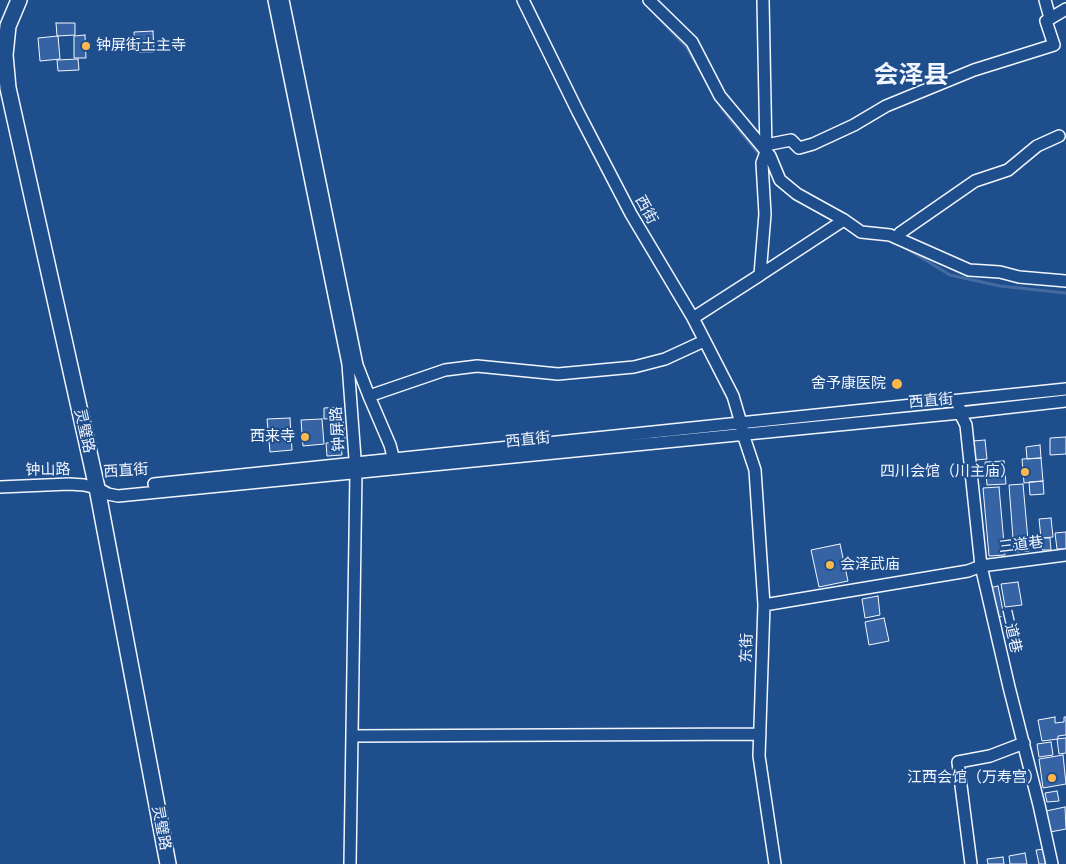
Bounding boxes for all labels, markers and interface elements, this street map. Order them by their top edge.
place label: 钟屏街土主寺 [96,37,186,55]
marker: 钟屏街土主寺 [80,40,92,52]
district label: 会泽县 [874,61,948,91]
street label: 西街 [631,193,661,227]
place label: 舍予康医院 [811,375,886,393]
marker: 舍予康医院 [890,377,904,391]
street label: 西直街 [908,390,954,412]
street label: 钟屏路 [327,406,349,452]
street label: 灵璧路 [70,407,98,455]
place label: 西来寺 [250,428,295,446]
street label: 西直街 [505,429,551,451]
marker: 西来寺 [299,431,311,443]
street label: 西直街 [103,460,149,482]
street label: 钟山路 [25,461,71,479]
place label: 四川会馆（川主庙） [880,463,1015,481]
marker: 四川会馆（川主庙） [1019,466,1031,478]
street label: 三道巷 [998,533,1044,557]
place label: 会泽武庙 [840,556,900,574]
marker: 会泽武庙 [824,559,836,571]
street label: 二道巷 [997,607,1025,655]
street label: 东街 [737,633,757,663]
place label: 江西会馆（万寿宫） [907,769,1042,787]
marker: 江西会馆（万寿宫） [1046,772,1058,784]
street label: 灵璧路 [148,804,174,852]

